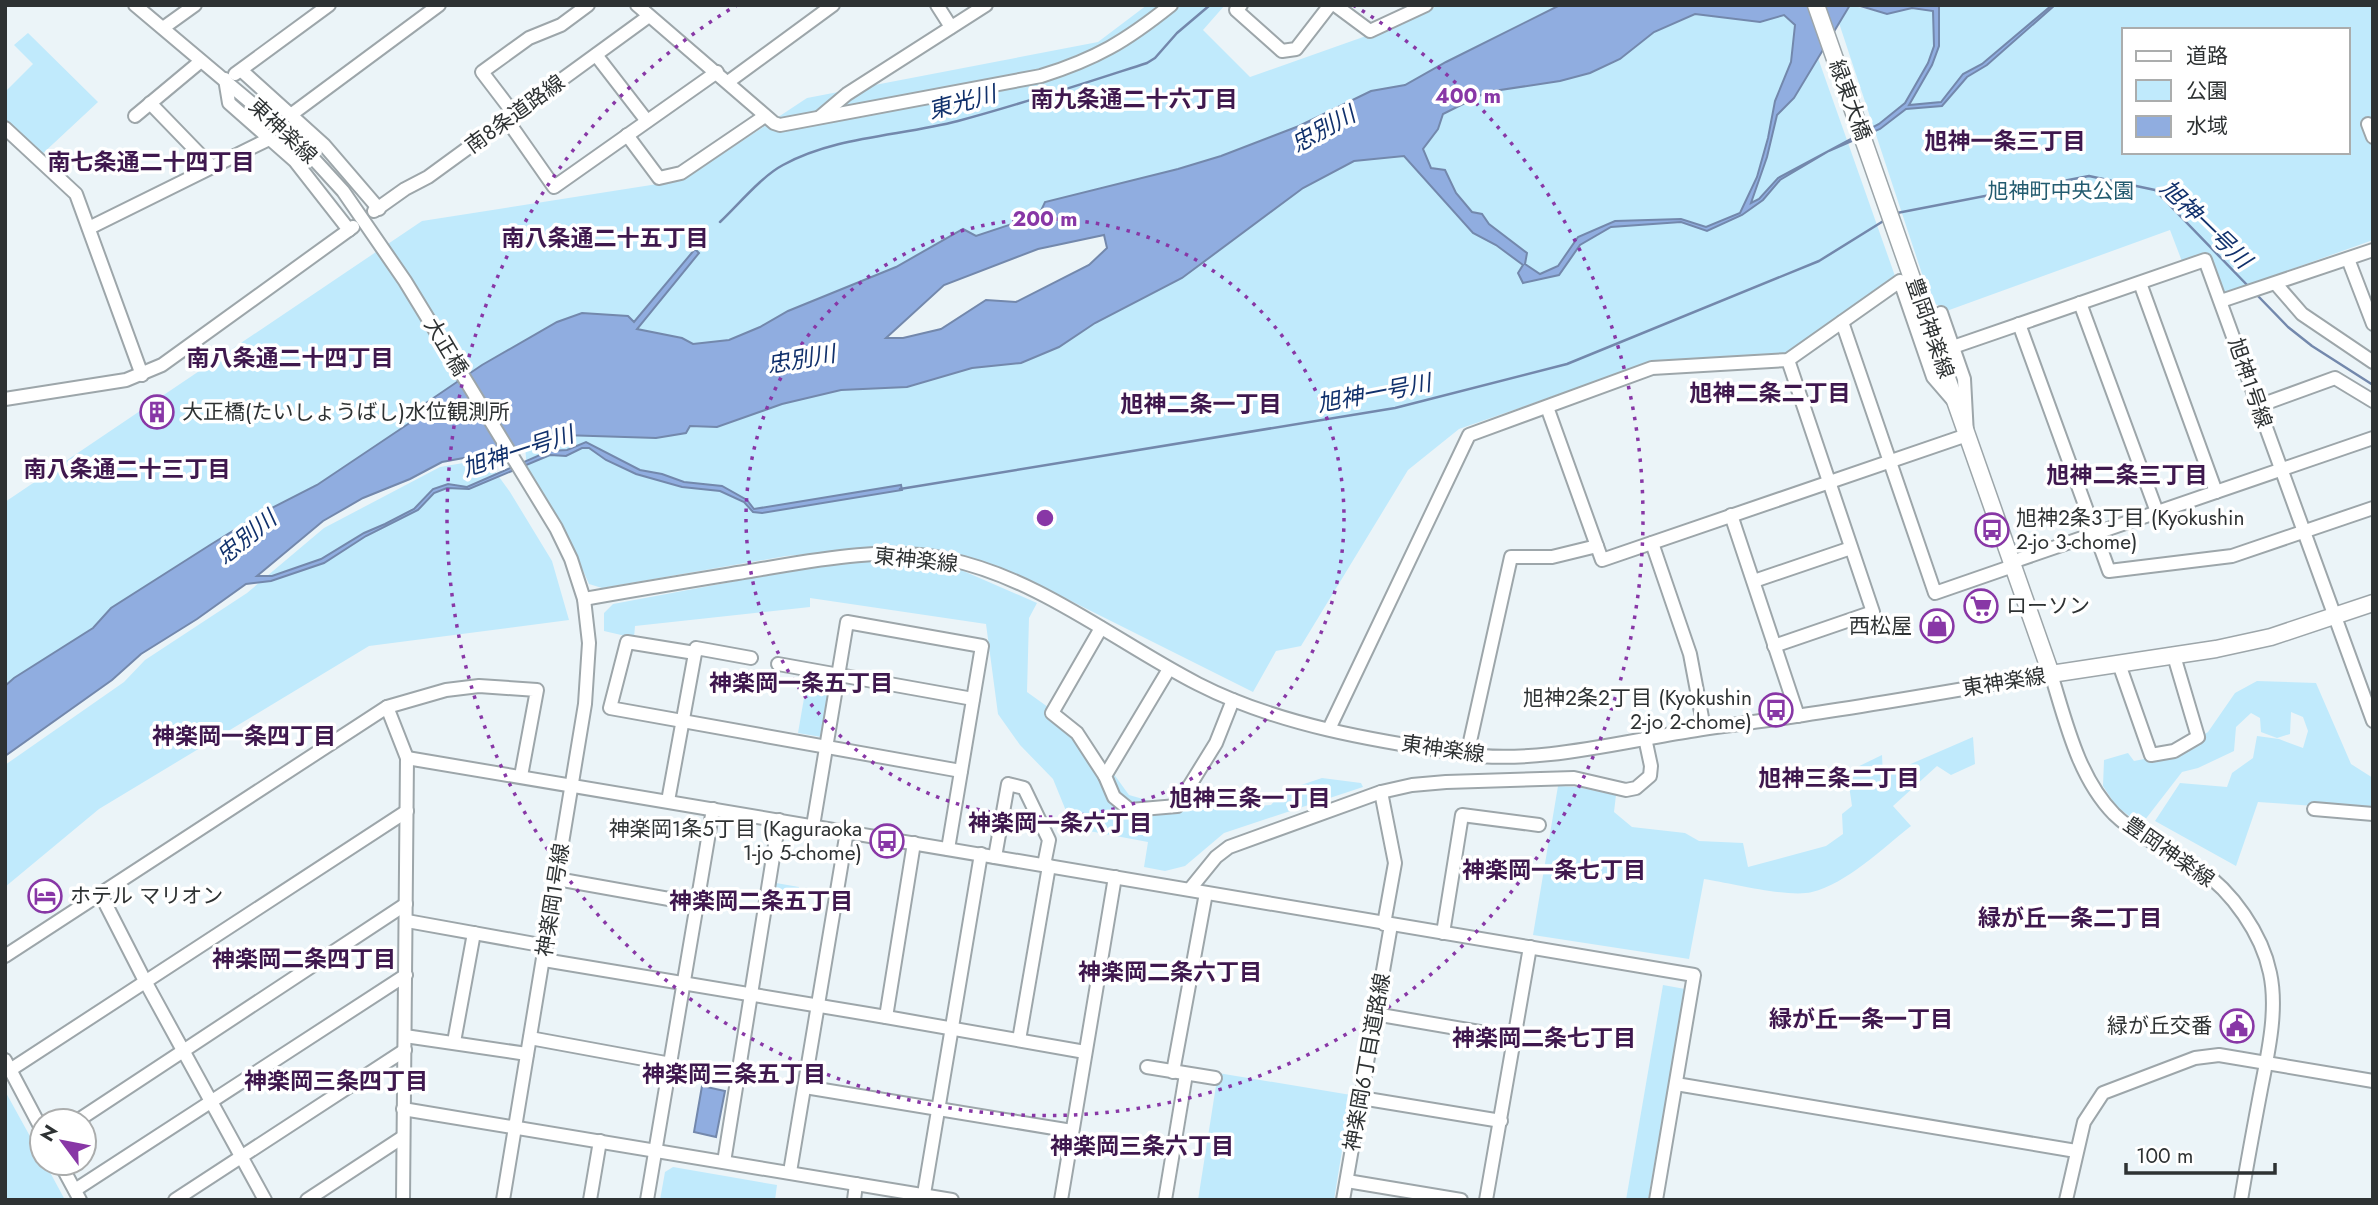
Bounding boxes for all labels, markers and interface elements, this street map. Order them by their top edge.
legend [2122,28,2350,154]
text: 道路 [2186,41,2228,71]
street label: 緑東大橋 [1822,55,1878,145]
street label: 南8条道路線 [459,68,571,160]
water label: 東光川 [924,76,1003,127]
text: 公園 [2186,76,2228,106]
text: 400 m [1435,81,1501,111]
district label: 南九条通二十六丁目 [1031,82,1238,116]
street label: 東神楽線 [242,91,324,171]
water label: 忠別川 [1285,96,1364,161]
text: 水域 [2186,111,2228,141]
district label: 旭神一条三丁目 [1925,124,2086,158]
district label: 南七条通二十四丁目 [48,145,255,179]
water label: 旭神一号川 [2153,172,2261,278]
park label: 旭神町中央公園 [1988,176,2135,206]
text: 200 m [1012,204,1078,234]
district label: 南八条通二十五丁目 [502,221,709,255]
street label: 豊岡神楽線 [1899,273,1961,383]
street label: 大正橋 [417,312,475,382]
street label: 旭神1号線 [2221,334,2279,432]
water label: 忠別川 [764,336,841,382]
district label: 南八条通二十四丁目 [187,341,394,375]
water label: 旭神一号川 [1314,365,1437,421]
district label: 旭神二条二丁目 [1690,376,1851,410]
district label: 旭神二条一丁目 [1121,387,1282,421]
building icon: 大正橋(たいしょうばし)水位観測所 [138,393,176,431]
place label: 大正橋(たいしょうばし)水位観測所 [182,397,510,427]
water label: 旭神一号川 [458,416,581,485]
district label: 南八条通二十三丁目 [24,452,231,486]
district label: 旭神二条三丁目 [2047,458,2208,492]
water label: 忠別川 [208,500,286,572]
place label: 旭神2条3丁目 (Kyokushin 2-jo 3-chome) [2016,503,2244,557]
centre of rings [1033,506,1057,530]
bus stop icon: 旭神2条3丁目 (Kyokushin 2-jo 3-chome) [1973,511,2011,549]
street label: 東神楽線 [873,541,959,579]
supermarket icon: ローソン [1962,587,2000,625]
place label: ローソン [2006,591,2090,621]
shop icon: 西松屋 [1918,607,1956,645]
place label: 西松屋 [1849,611,1912,641]
street label: 東神楽線 [1960,661,2048,703]
district label: 神楽岡一条五丁目 [709,666,893,700]
place label: 旭神2条2丁目 (Kyokushin 2-jo 2-chome) [1523,683,1752,737]
bus stop icon: 旭神2条2丁目 (Kyokushin 2-jo 2-chome) [1757,691,1795,729]
district label: 神楽岡一条四丁目 [152,719,336,753]
street label: 東神楽線 [1399,728,1487,770]
district label: 旭神三条二丁目 [1759,761,1920,795]
district label: 旭神三条一丁目 [1170,781,1331,815]
district label: 神楽岡一条六丁目 [968,806,1152,840]
street label: 豊岡神楽線 [2117,810,2221,894]
place label: 神楽岡1条5丁目 (Kaguraoka 1-jo 5-chome) [609,814,862,868]
bus stop icon: 神楽岡1条5丁目 (Kaguraoka 1-jo 5-chome) [868,822,906,860]
street label: 神楽岡1号線 [529,841,577,959]
district label: 神楽岡一条七丁目 [1462,853,1646,887]
hotel icon: ホテル マリオン [26,877,64,915]
place label: ホテル マリオン [70,881,223,911]
district label: 神楽岡二条五丁目 [669,884,853,918]
district label: 緑が丘一条二丁目 [1978,901,2162,935]
district label: 神楽岡二条四丁目 [212,942,396,976]
district label: 神楽岡二条六丁目 [1078,955,1262,989]
street label: 神楽岡6丁目道路線 [1337,971,1397,1153]
district label: 緑が丘一条一丁目 [1769,1002,1953,1036]
public building icon: 緑が丘交番 [2218,1007,2256,1045]
place label: 緑が丘交番 [2107,1011,2212,1041]
district label: 神楽岡二条七丁目 [1452,1021,1636,1055]
district label: 神楽岡三条五丁目 [642,1057,826,1091]
district label: 神楽岡三条四丁目 [244,1064,428,1098]
north arrow [28,1107,98,1177]
text: N [34,1120,64,1147]
district label: 神楽岡三条六丁目 [1050,1129,1234,1163]
scale bar [2126,1132,2275,1176]
text: 100 m [2136,1141,2193,1171]

